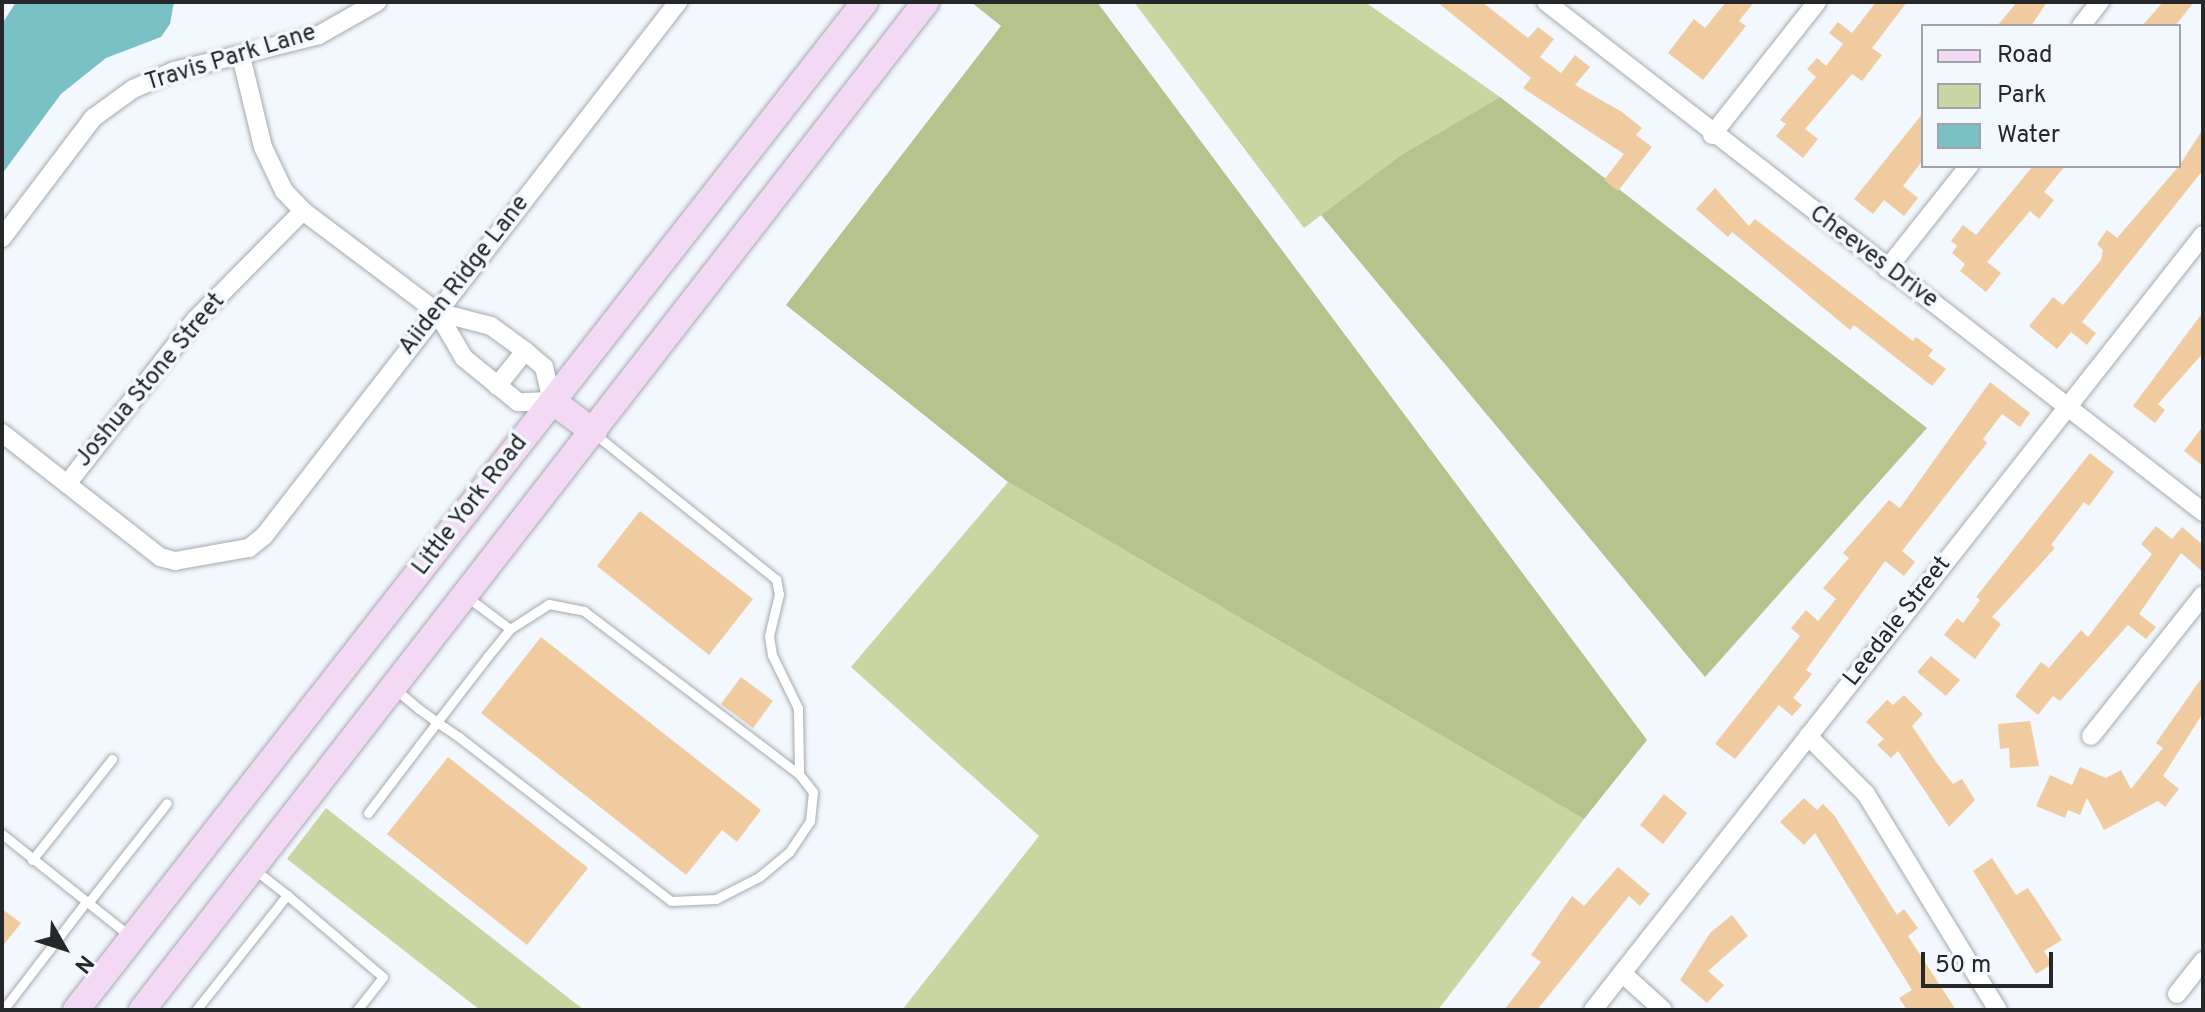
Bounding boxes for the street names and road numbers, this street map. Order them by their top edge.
street label: Travis Park Lane [142,19,320,99]
street label: Aiiden Ridge Lane [394,190,536,362]
street label: Cheeves Drive [1803,200,1943,316]
street label: Joshua Stone Street [70,288,232,474]
street label: Little York Road [407,430,535,582]
street label: Leedale Street [1838,551,1958,693]

